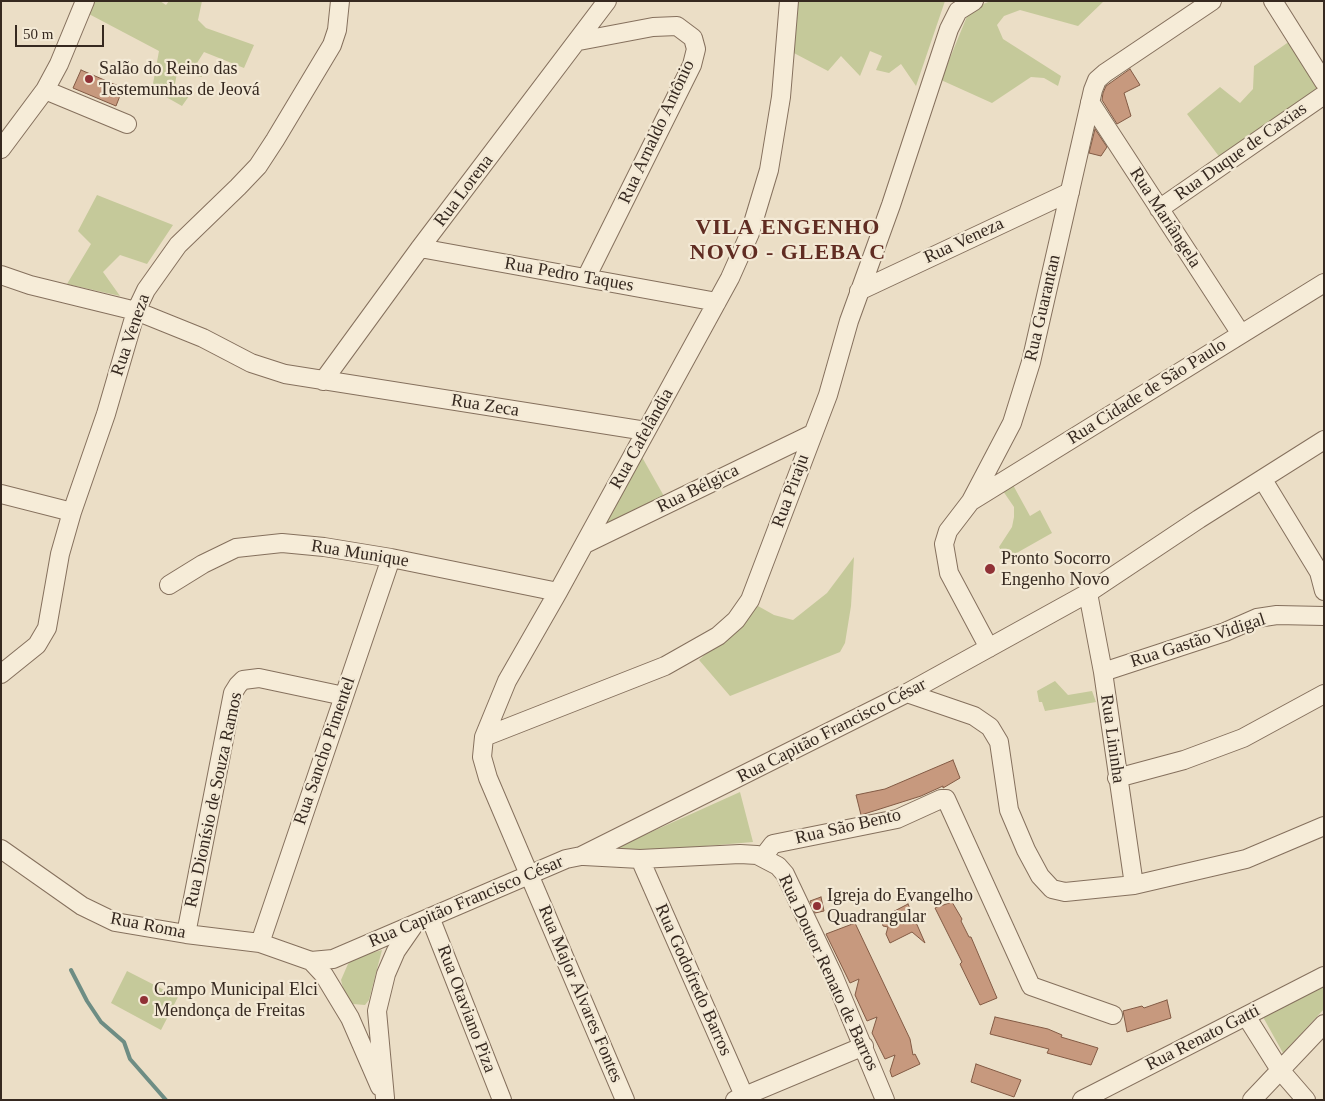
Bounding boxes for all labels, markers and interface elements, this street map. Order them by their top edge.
scale bar [18,15,106,47]
text: 50 m [23,26,53,42]
street label: Rua Arnaldo Antônio [614,57,700,207]
place label: Salão do Reino das Testemunhas de Jeová [99,58,260,100]
marker: Salão do Reino das Testemunhas de Jeová [83,73,95,85]
street label: Rua Duque de Caxias [1171,98,1311,206]
street label: Rua Lorena [430,151,498,231]
street label: Rua Mariângela [1125,164,1205,272]
street label: Rua Veneza [921,213,1007,269]
district label: VILA ENGENHO NOVO - GLEBA C [688,215,888,266]
street label: Rua Pedro Taques [503,253,635,297]
street label: Rua Guarantan [1020,253,1066,363]
street label: Rua Veneza [107,291,155,379]
street label: Rua Cidade de São Paulo [1064,334,1230,450]
street label: Rua Cafelândia [606,385,678,493]
street label: Rua Zeca [450,390,520,422]
street label: Rua Piraju [768,451,814,531]
street label: Rua Bélgica [654,460,742,518]
street label: Rua Munique [310,536,410,572]
place label: Pronto Socorro Engenho Novo [1001,548,1110,590]
marker: Pronto Socorro Engenho Novo [983,562,997,576]
street label: Rua Gastão Vidigal [1128,609,1268,673]
street label: Rua Sancho Pimentel [290,674,360,828]
street label: Rua Capitão Francisco César [734,674,930,788]
street label: Rua Dionísio de Souza Ramos [181,690,247,910]
street label: Rua Lininha [1095,693,1129,785]
street label: Rua São Bento [793,804,903,850]
street label: Rua Capitão Francisco César [365,851,567,953]
street label: Rua Doutor Renato de Barros [773,871,883,1075]
place label: Igreja do Evangelho Quadrangular [827,885,973,928]
marker: Igreja do Evangelho Quadrangular [811,900,823,912]
street label: Rua Godofredo Barros [650,901,736,1059]
street label: Rua Major Alvares Fontes [533,902,627,1086]
street label: Rua Roma [108,908,188,944]
street label: Rua Otaviano Piza [432,942,500,1076]
place label: Campo Municipal Elci Mendonça de Freitas [154,979,318,1022]
marker: Campo Municipal Elci Mendonça de Freitas [138,994,150,1006]
street label: Rua Renato Gatti [1142,1000,1264,1076]

